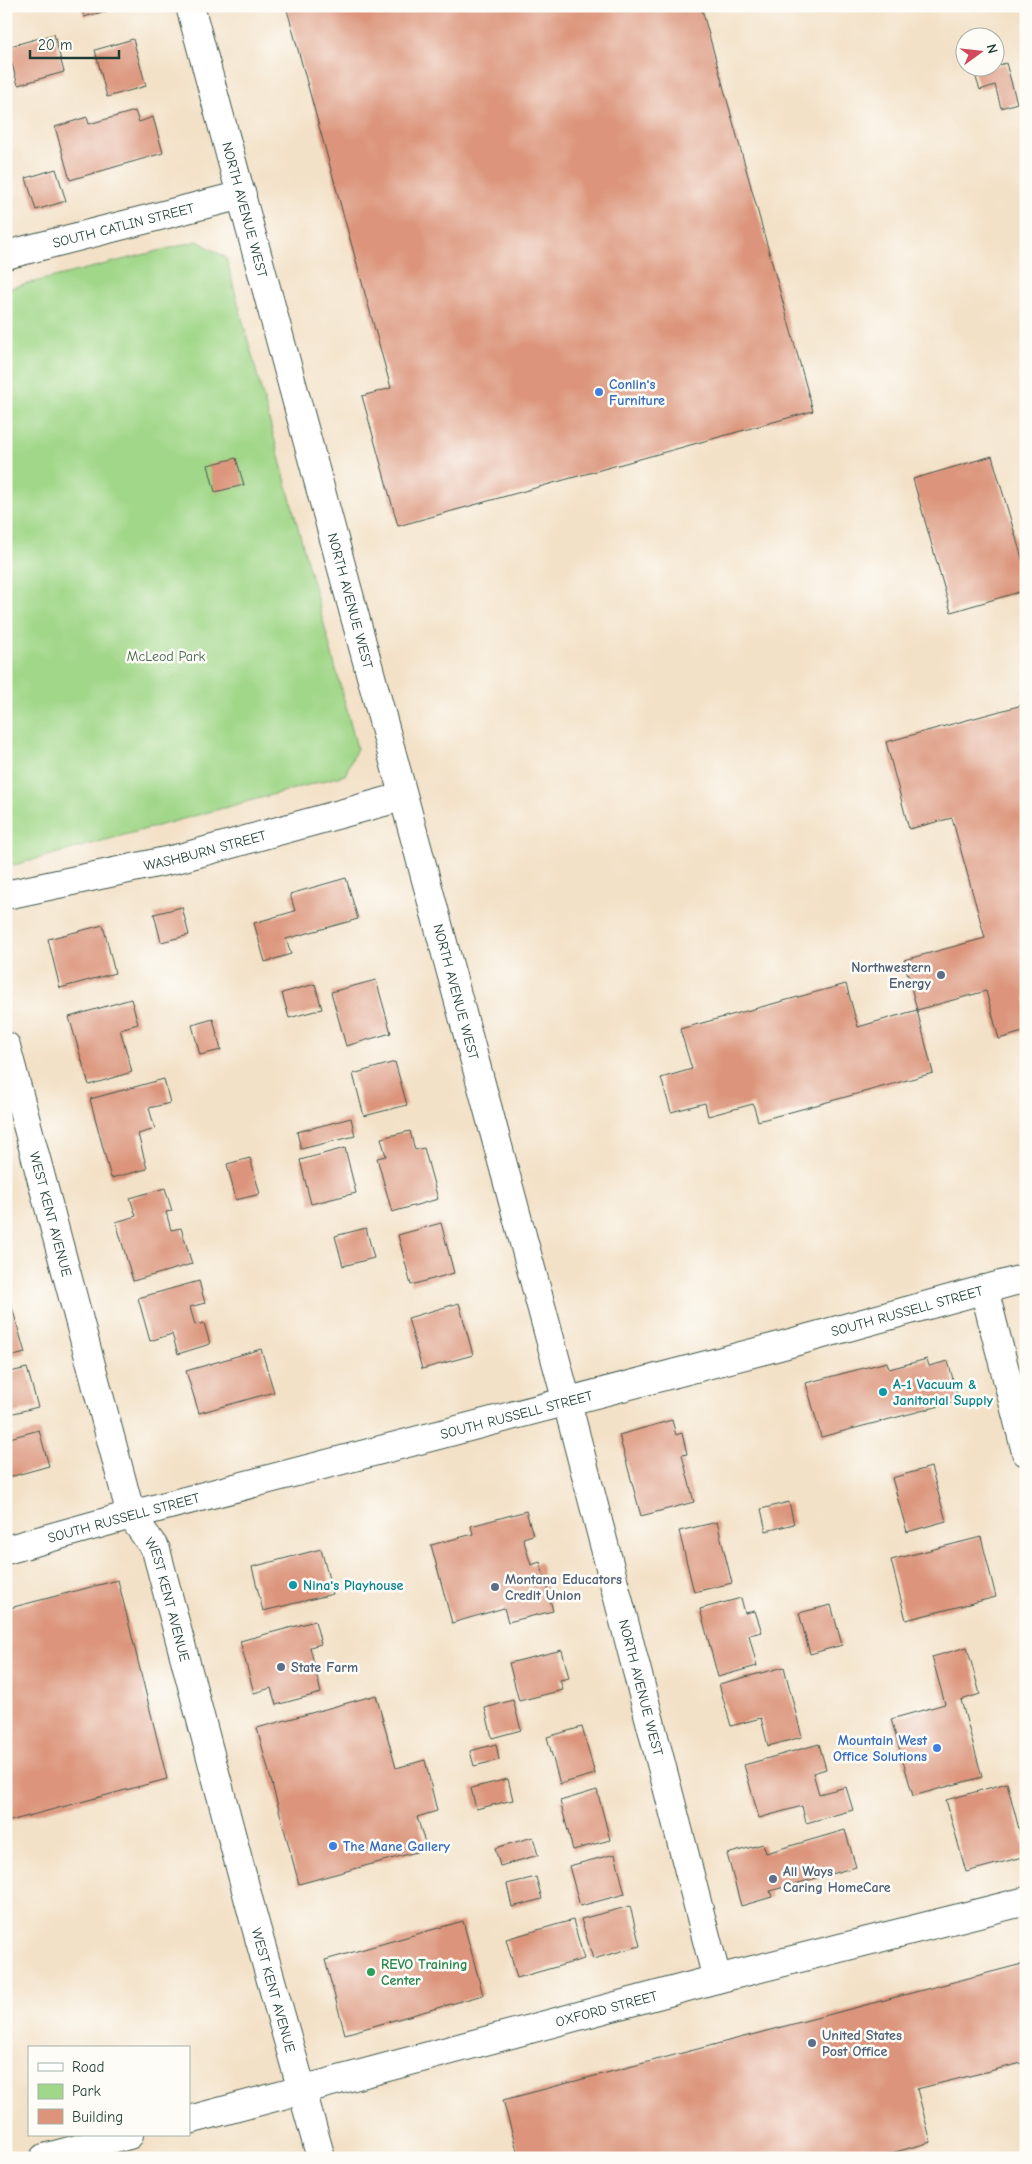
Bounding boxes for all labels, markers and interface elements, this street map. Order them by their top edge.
scale bar [30,28,119,60]
north arrow [954,28,1004,78]
text: 20 m [38,36,72,54]
text: N [983,42,1001,55]
street label: NORTH AVENUE WEST [219,140,272,280]
street label: SOUTH CATLIN STREET [51,199,197,251]
place label: Conlin's Furniture [609,376,665,409]
marker: Conlin's Furniture [593,386,605,398]
street label: NORTH AVENUE WEST [324,531,377,671]
park label: McLeod Park [127,648,206,665]
street label: WASHBURN STREET [142,826,269,874]
street label: NORTH AVENUE WEST [430,922,483,1062]
place label: Northwestern Energy [851,959,932,992]
marker: Northwestern Energy [935,969,947,981]
street label: WEST KENT AVENUE [26,1150,76,1279]
street label: SOUTH RUSSELL STREET [829,1282,985,1340]
place label: A-1 Vacuum & Janitorial Supply [893,1376,993,1409]
street label: SOUTH RUSSELL STREET [438,1386,595,1443]
marker: A-1 Vacuum & Janitorial Supply [877,1386,889,1398]
street label: SOUTH RUSSELL STREET [46,1489,202,1546]
street label: WEST KENT AVENUE [141,1534,194,1663]
place label: Montana Educators Credit Union [505,1571,622,1604]
place label: Nina's Playhouse [303,1577,403,1594]
marker: Nina's Playhouse [287,1579,299,1591]
marker: Montana Educators Credit Union [489,1581,501,1593]
street label: NORTH AVENUE WEST [615,1618,667,1758]
place label: State Farm [291,1659,358,1676]
marker: State Farm [275,1661,287,1673]
place label: Mountain West Office Solutions [833,1732,927,1765]
marker: Mountain West Office Solutions [931,1742,943,1754]
place label: The Mane Gallery [343,1838,451,1855]
marker: The Mane Gallery [327,1840,339,1852]
place label: All Ways Caring HomeCare [783,1863,891,1896]
marker: All Ways Caring HomeCare [767,1873,779,1885]
street label: WEST KENT AVENUE [248,1926,299,2054]
place label: REVO Training Center [381,1956,468,1989]
marker: REVO Training Center [365,1966,377,1978]
street label: OXFORD STREET [554,1987,660,2030]
place label: United States Post Office [822,2027,902,2060]
marker: United States Post Office [806,2037,818,2049]
legend [28,2046,190,2136]
text: Road [72,2058,104,2076]
text: Park [72,2082,101,2100]
text: Building [72,2108,123,2126]

